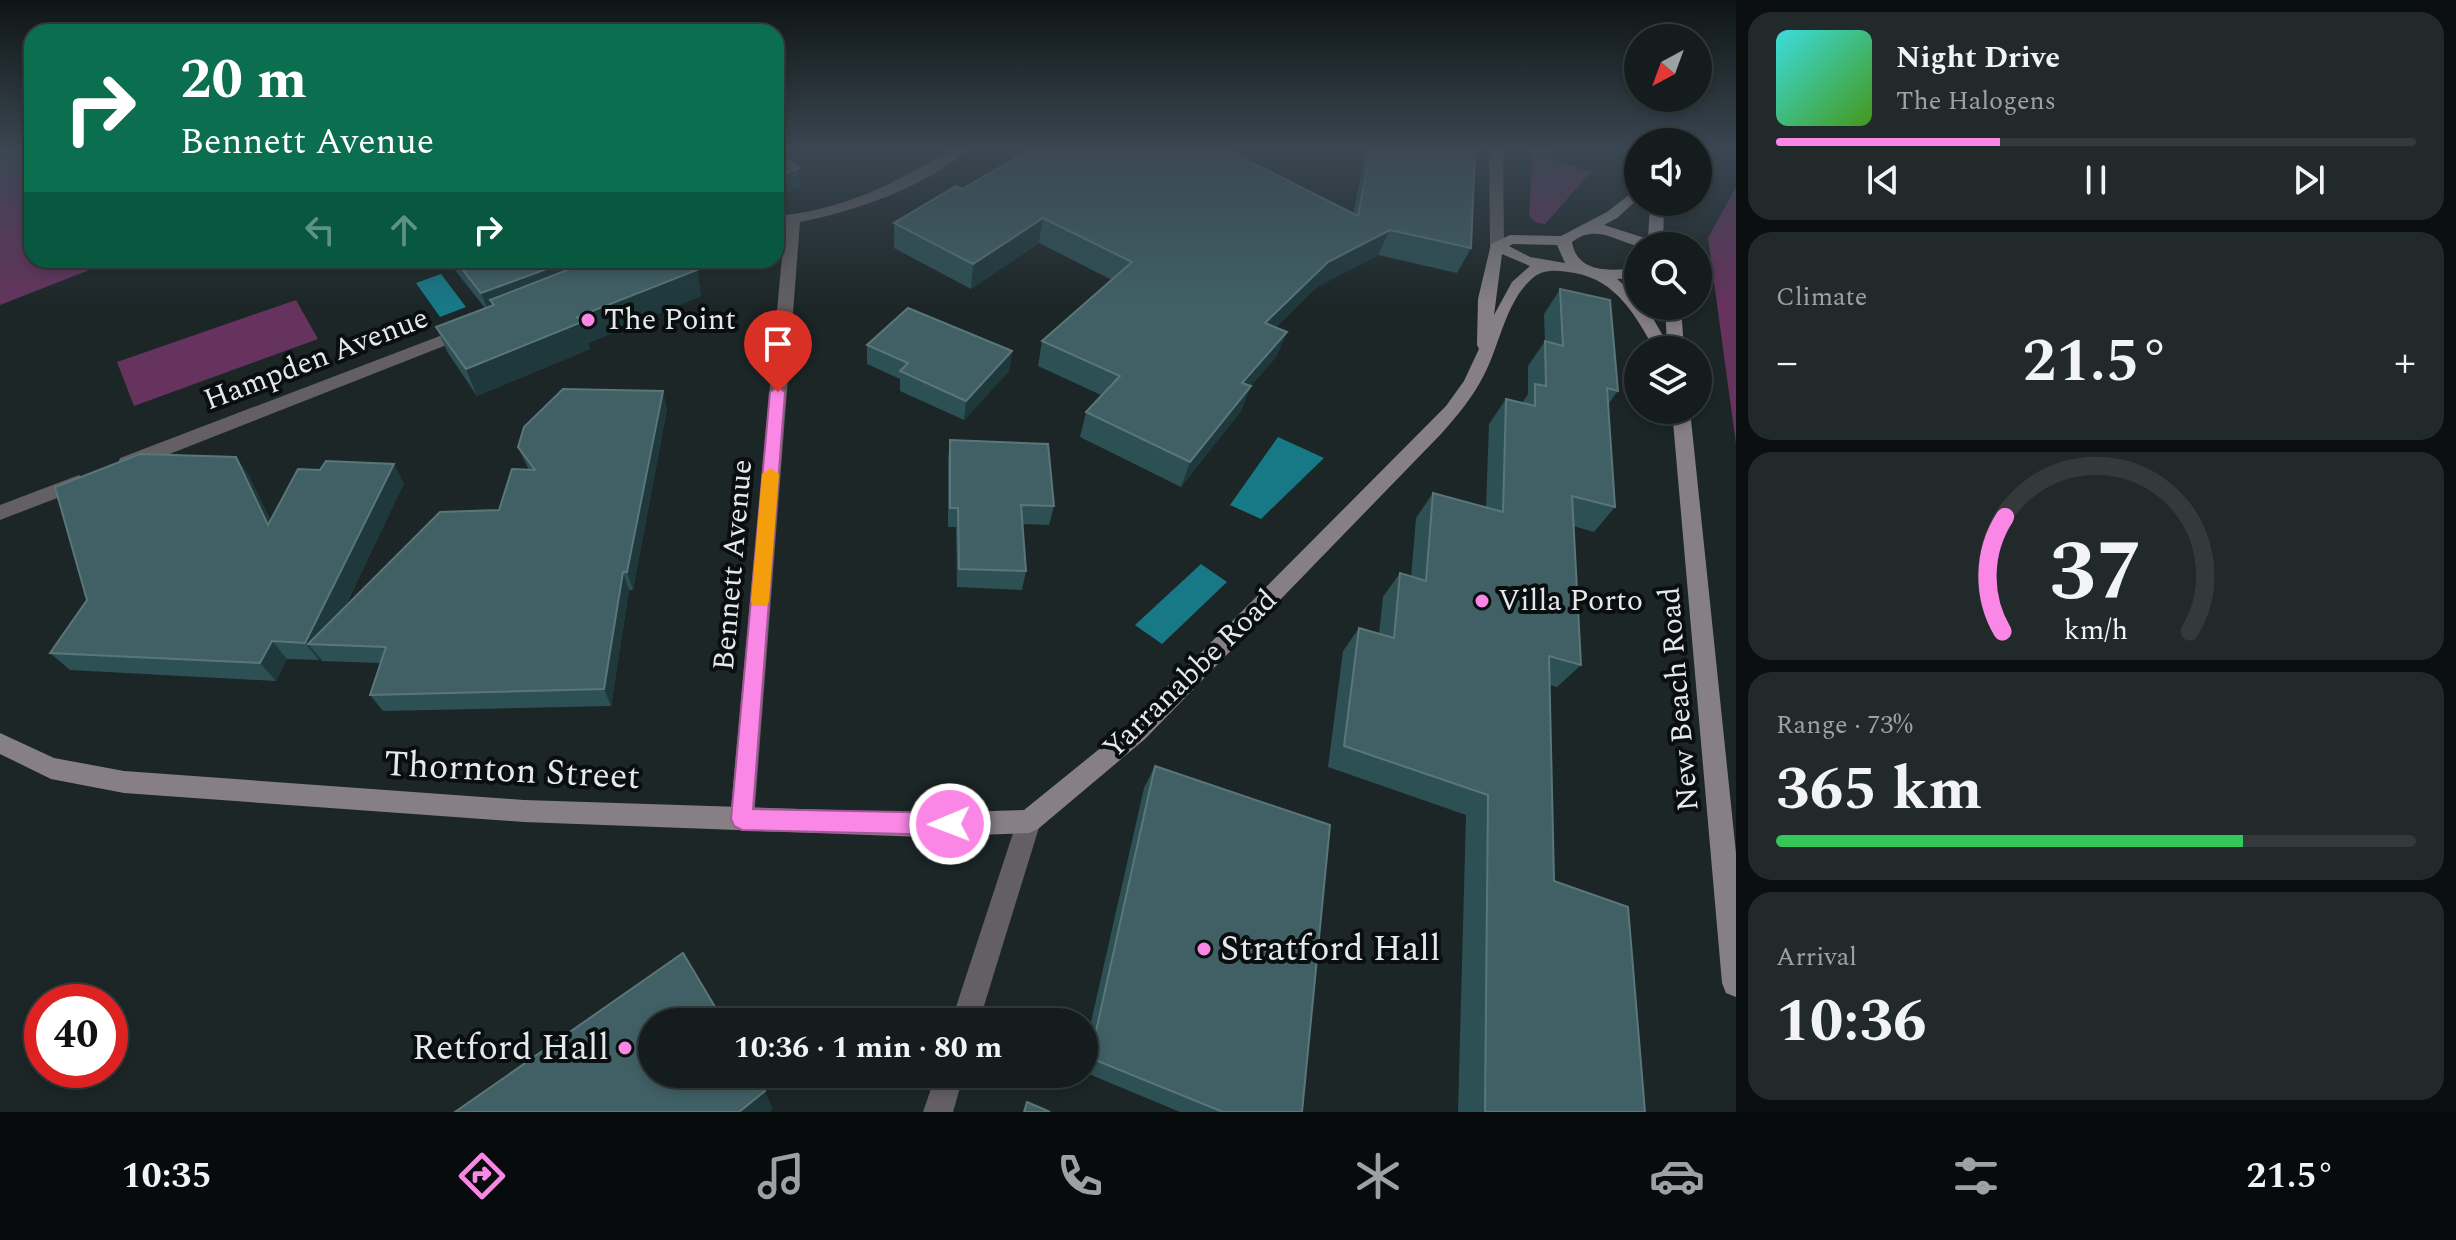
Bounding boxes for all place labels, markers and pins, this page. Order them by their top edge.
place label: The Point [604,297,736,343]
pin [744,310,812,392]
marker: The Point [579,311,597,329]
place label: Villa Porto [1498,578,1643,624]
marker: Villa Porto [1473,592,1491,610]
place label: Stratford Hall [1220,922,1441,977]
marker: Stratford Hall [1195,940,1213,958]
place label: Retford Hall [412,1021,609,1076]
marker: Retford Hall [616,1039,634,1057]

